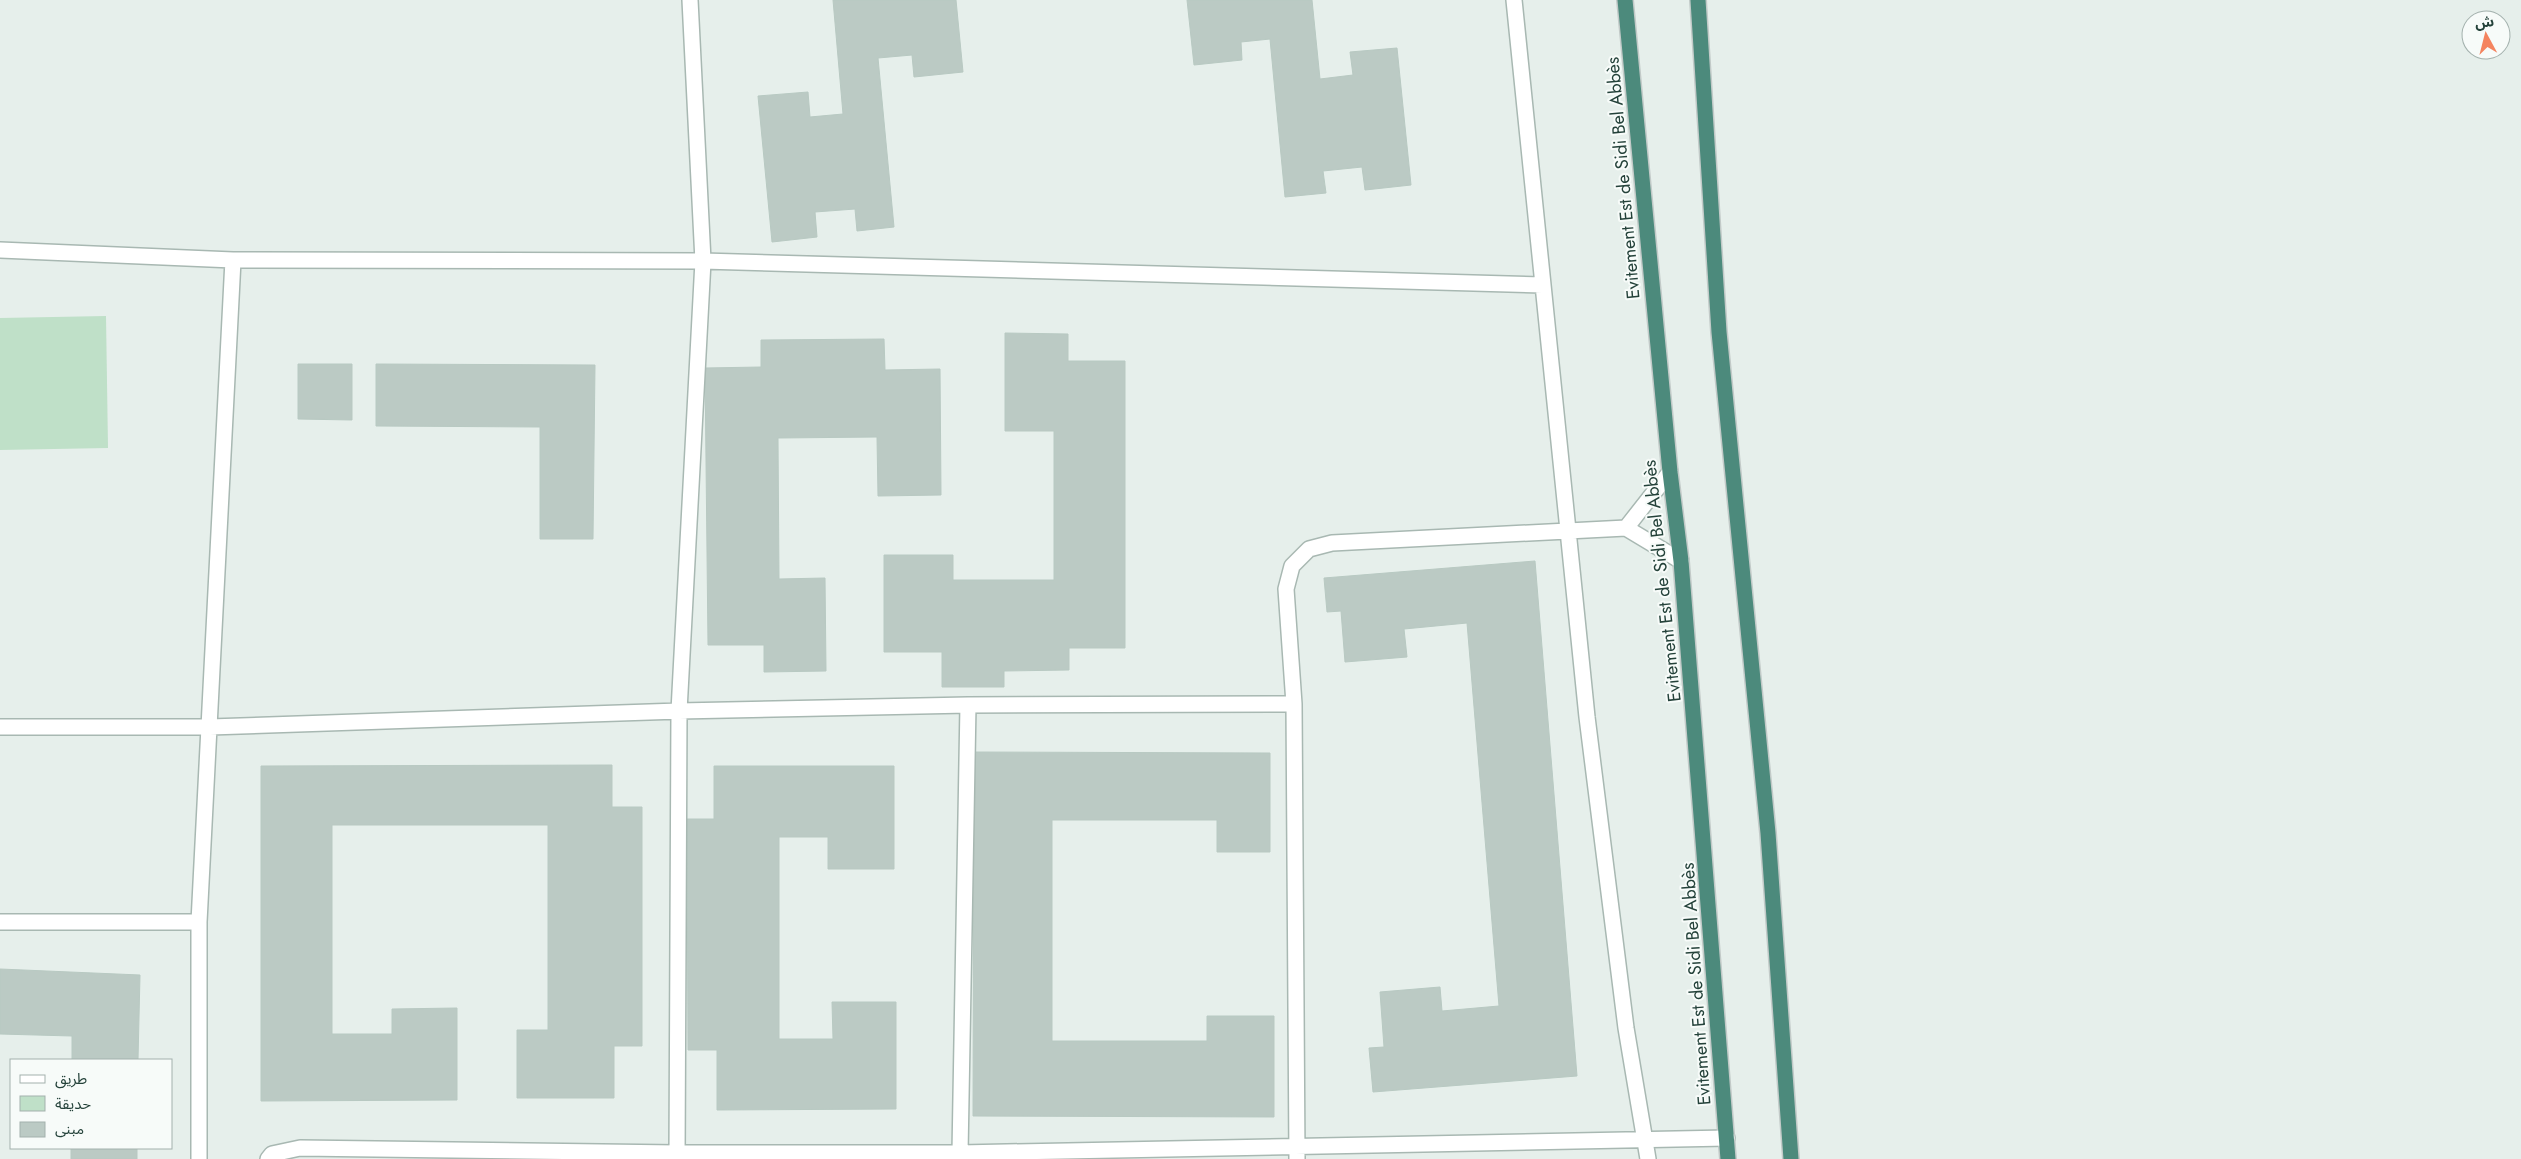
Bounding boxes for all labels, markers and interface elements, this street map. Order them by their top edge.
north arrow [2461,10,2511,60]
text: ش [2474,11,2495,33]
street label: Evitement Est de Sidi Bel Abbès [1599,56,1647,300]
street label: Evitement Est de Sidi Bel Abbès [1636,459,1688,703]
street label: Evitement Est de Sidi Bel Abbès [1675,862,1717,1106]
legend [10,1059,172,1149]
text: طريق [55,1068,87,1090]
text: حديقة [55,1093,91,1115]
text: مبنى [55,1118,84,1140]

